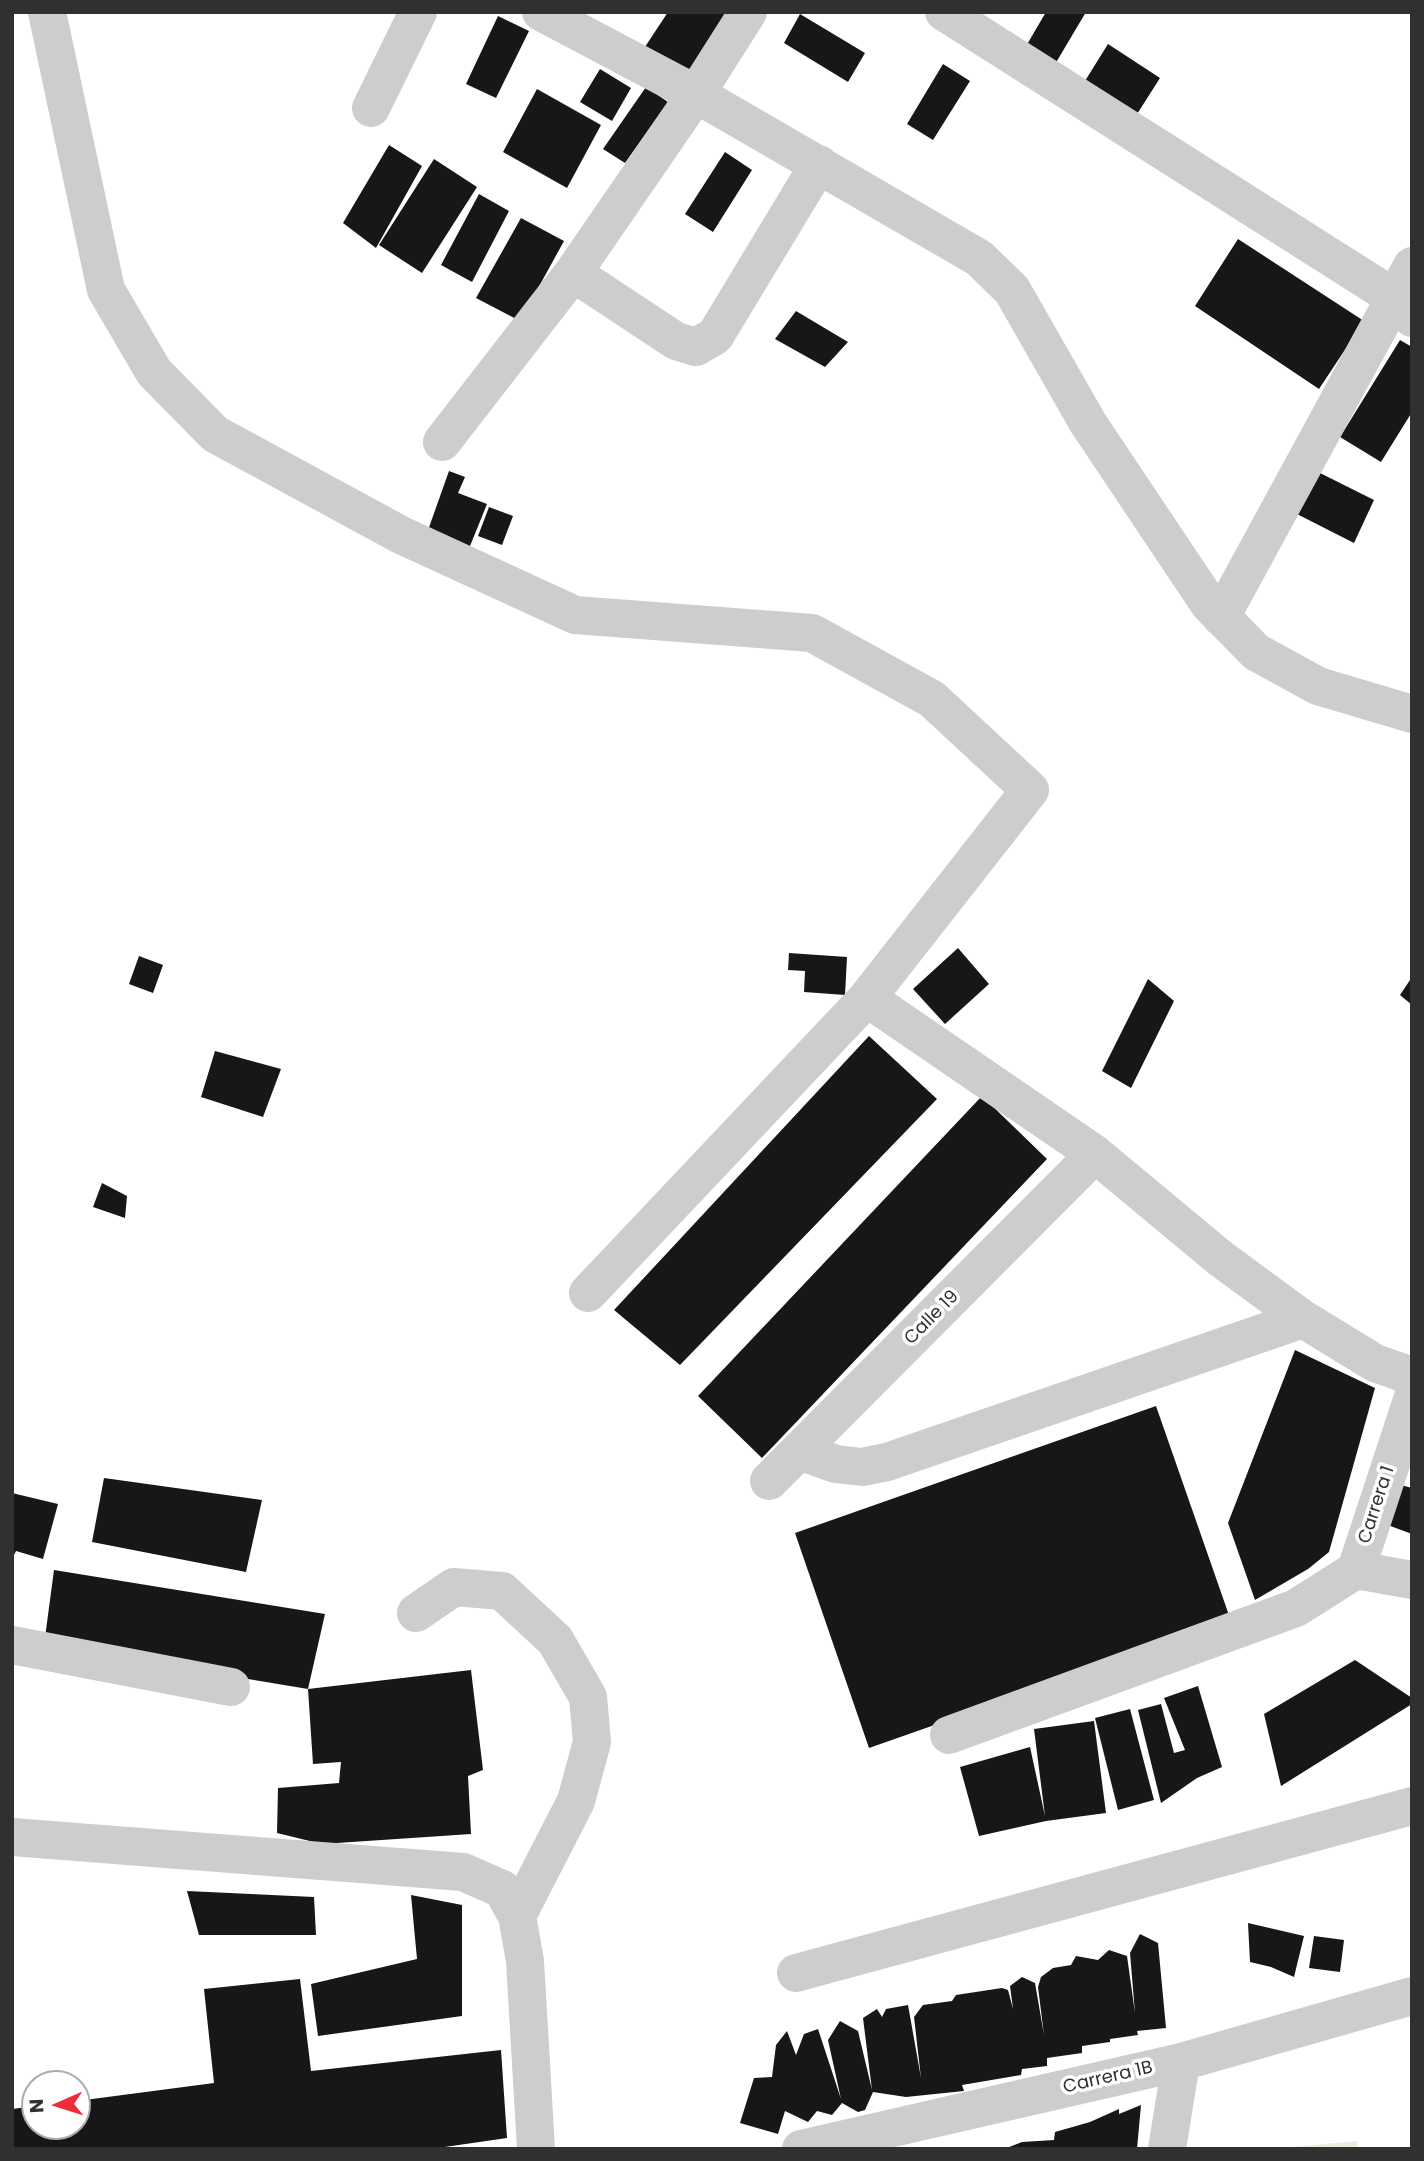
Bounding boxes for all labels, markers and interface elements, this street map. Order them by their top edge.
street label: Calle 19 [900,1286,964,1350]
street label: Carrera 1 [1354,1464,1400,1546]
street label: Carrera 1B [1061,2057,1155,2099]
north arrow [21,2070,91,2140]
text: N [23,2098,50,2114]

